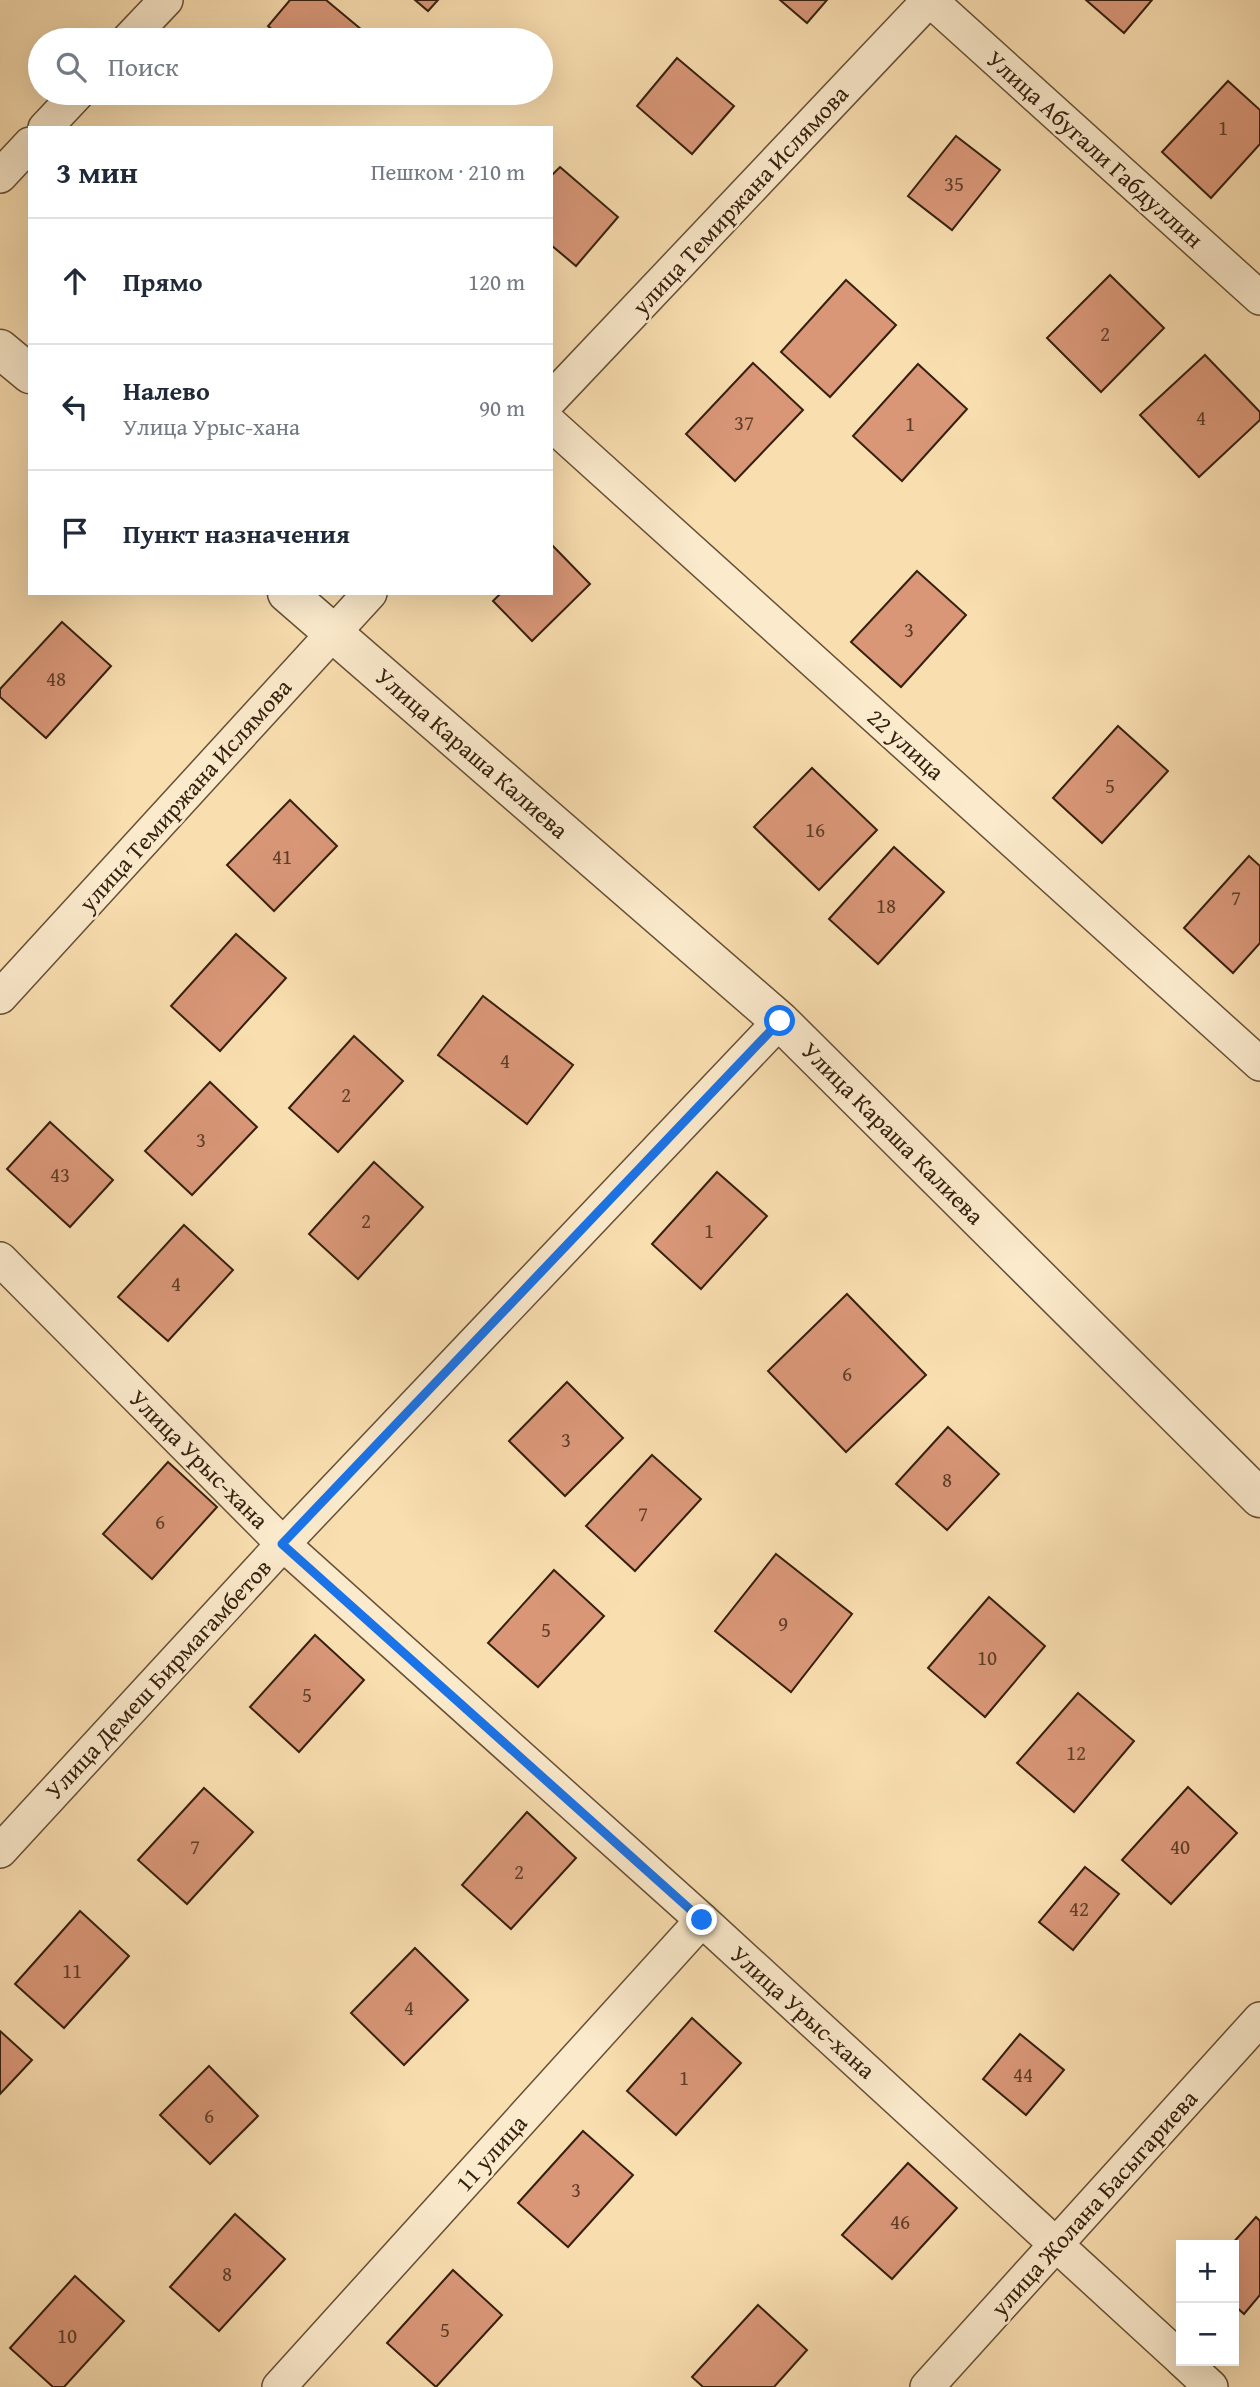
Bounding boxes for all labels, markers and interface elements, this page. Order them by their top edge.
search box [28,28,553,105]
street label: Улица Абугали Габдуллин [979,42,1211,256]
text: Поиск [108,47,179,86]
icon: search [52,48,90,86]
street label: улица Темиржана Ислямова [623,77,857,324]
house number: 1 [1218,112,1228,143]
text: 3 мин [56,150,138,194]
text: Пешком · 210 m [371,155,525,188]
house number: 35 [944,168,964,199]
icon: ahead [56,262,94,300]
text: Прямо [123,262,203,301]
text: 120 m [468,265,525,298]
house number: 2 [1100,318,1110,349]
text: Налево [123,371,210,410]
icon: left [56,388,94,426]
text: 90 m [479,391,525,424]
house number: 4 [1196,402,1206,433]
house number: 37 [734,407,754,438]
house number: 1 [905,408,915,439]
text: Улица Урыс-хана [123,410,300,443]
icon: arrive [56,514,94,552]
text: Пункт назначения [123,514,350,553]
house number: 3 [904,614,914,645]
street label: Улица Караша Калиева [368,659,577,847]
house number: 48 [46,663,66,694]
street label: улица Темиржана Ислямова [70,670,300,920]
street label: 22 улица [860,700,953,789]
house number: 5 [1105,770,1115,801]
house number: 16 [805,814,825,845]
house number: 41 [272,841,292,872]
house number: 7 [1231,882,1241,913]
house number: 18 [876,890,896,921]
route start [764,1005,795,1036]
street label: Улица Караша Калиева [794,1034,993,1233]
house number: 4 [500,1045,510,1076]
house number: 2 [341,1079,351,1110]
house number: 3 [196,1124,206,1155]
house number: 43 [50,1159,70,1190]
house number: 2 [361,1205,371,1236]
house number: 1 [704,1215,714,1246]
house number: 4 [171,1268,181,1299]
house number: 6 [842,1358,852,1389]
street label: Улица Урыс-хана [121,1381,277,1537]
house number: 3 [561,1424,571,1455]
house number: 8 [942,1464,952,1495]
house number: 7 [638,1498,648,1529]
house number: 6 [155,1506,165,1537]
street label: Улица Демеш Бирмагамбетов [37,1551,279,1807]
house number: 9 [778,1608,788,1639]
house number: 5 [541,1614,551,1645]
house number: 10 [977,1642,997,1673]
house number: 5 [302,1679,312,1710]
house number: 12 [1066,1737,1086,1768]
house number: 7 [190,1831,200,1862]
house number: 40 [1170,1831,1190,1862]
house number: 2 [514,1856,524,1887]
house number: 42 [1069,1893,1089,1924]
route end [686,1904,717,1935]
street label: Улица Урыс-хана [723,1937,884,2087]
house number: 11 [62,1955,82,1986]
house number: 4 [404,1992,414,2023]
house number: 44 [1013,2059,1033,2090]
house number: 1 [679,2062,689,2093]
street label: улица Жолана Басыгариева [982,2081,1206,2325]
house number: 6 [204,2100,214,2131]
street label: 11 улица [447,2106,536,2199]
house number: 3 [571,2174,581,2205]
house number: 46 [890,2206,910,2237]
map controls [1176,2240,1239,2366]
button: + [1176,2240,1239,2303]
house number: 8 [222,2258,232,2289]
button: − [1176,2303,1239,2366]
house number: 5 [440,2314,450,2345]
house number: 10 [57,2320,77,2351]

